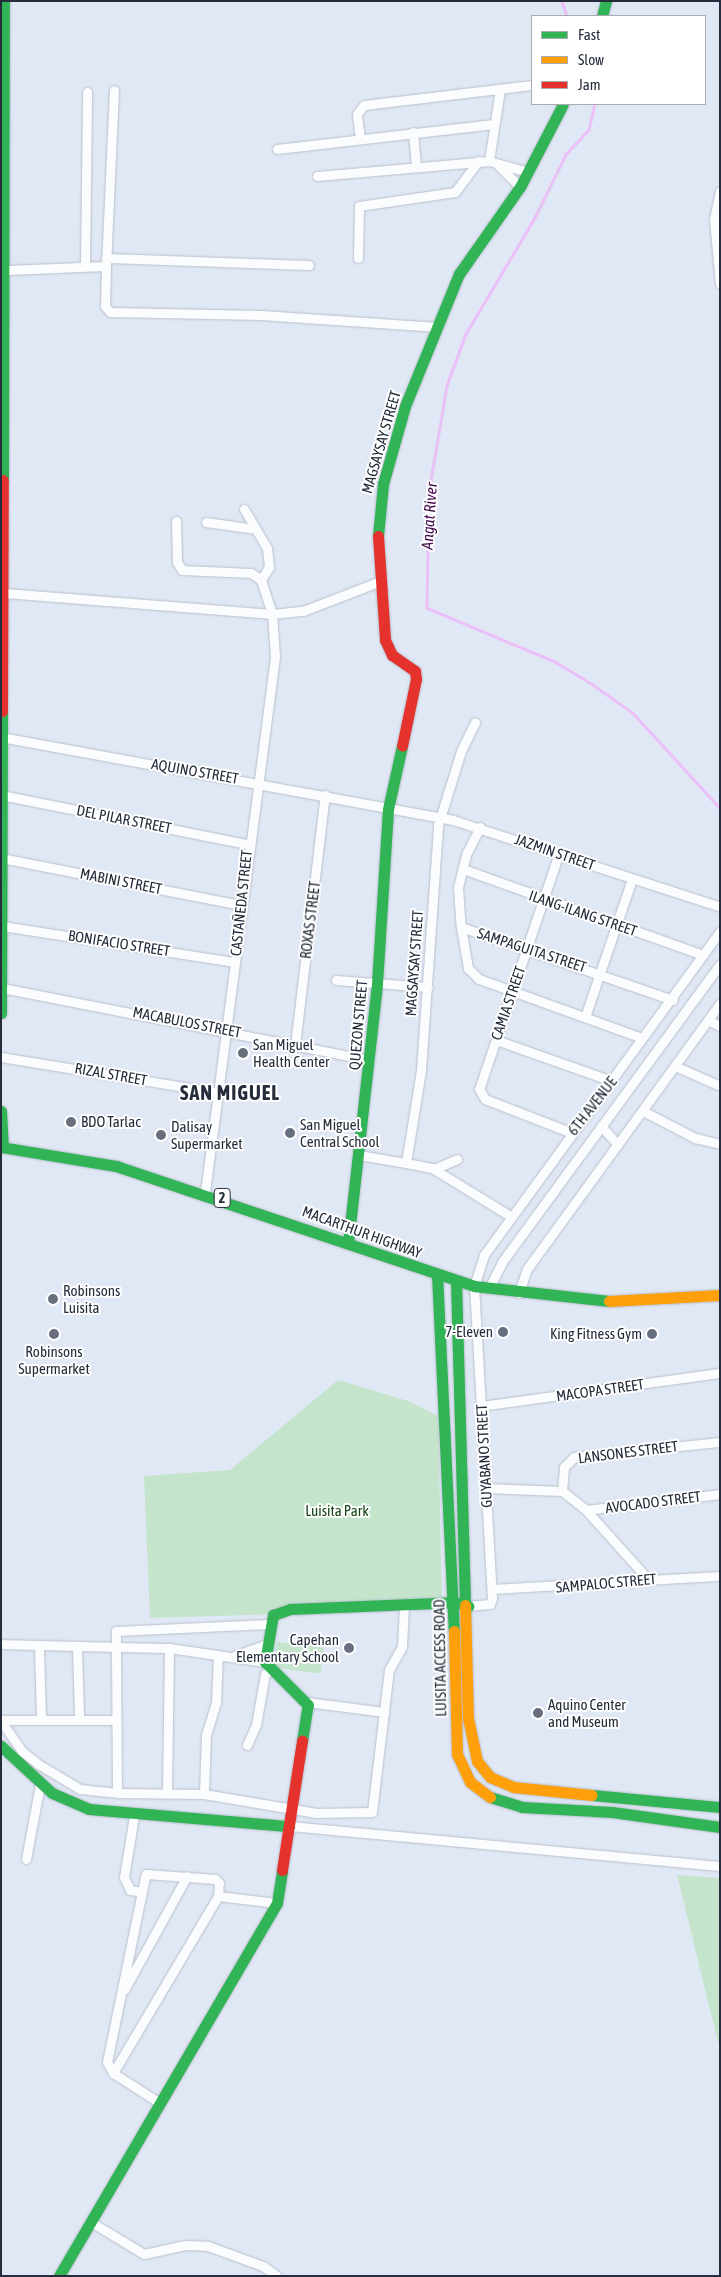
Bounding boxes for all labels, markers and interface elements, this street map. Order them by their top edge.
legend [531,15,706,105]
text: Fast [578,26,600,43]
text: Slow [578,51,604,68]
text: Jam [578,76,601,93]
street label: MAGSAYSAY STREET [358,388,404,496]
water label: Angat River [417,482,441,550]
street label: AQUINO STREET [150,754,240,788]
street label: DEL PILAR STREET [75,801,173,837]
street label: JAZMIN STREET [513,830,597,874]
street label: CASTAÑEDA STREET [226,849,256,957]
street label: MABINI STREET [79,864,163,898]
street label: ROXAS STREET [296,880,324,960]
street label: ILANG-ILANG STREET [527,886,639,940]
street label: MAGSAYSAY STREET [401,909,427,1017]
street label: SAMPAGUITA STREET [475,924,589,976]
street label: BONIFACIO STREET [67,926,171,960]
street label: CAMIA STREET [487,964,529,1042]
street label: QUEZON STREET [345,979,371,1071]
street label: MACABULOS STREET [131,1003,243,1041]
place label: San Miguel Health Center [253,1035,329,1070]
marker: San Miguel Health Center [237,1047,249,1059]
street label: RIZAL STREET [73,1059,149,1089]
street label: 6TH AVENUE [564,1073,620,1139]
district label: SAN MIGUEL [179,1080,281,1104]
place label: BDO Tarlac [81,1113,141,1131]
place label: San Miguel Central School [300,1115,379,1150]
marker: BDO Tarlac [65,1116,77,1128]
place label: Dalisay Supermarket [171,1117,243,1152]
marker: San Miguel Central School [284,1127,296,1139]
marker: Dalisay Supermarket [155,1129,167,1141]
road number: 2 [213,1186,231,1210]
street label: MACARTHUR HIGHWAY [300,1202,424,1262]
place label: Robinsons Luisita [63,1281,120,1316]
marker: Robinsons Luisita [47,1293,59,1305]
place label: 7-Eleven [445,1323,493,1341]
place label: King Fitness Gym [550,1325,642,1343]
marker: 7-Eleven [497,1326,509,1338]
marker: Robinsons Supermarket [48,1328,60,1340]
marker: King Fitness Gym [646,1328,658,1340]
place label: Robinsons Supermarket [18,1342,90,1377]
street label: MACOPA STREET [555,1375,645,1405]
street label: GUYABANO STREET [472,1404,496,1508]
street label: LANSONES STREET [577,1437,679,1467]
street label: AVOCADO STREET [604,1487,702,1517]
park label: Luisita Park [305,1502,369,1520]
street label: SAMPALOC STREET [555,1570,657,1596]
street label: LUISITA ACCESS ROAD [430,1599,450,1717]
place label: Capehan Elementary School [236,1630,339,1665]
marker: Capehan Elementary School [343,1642,355,1654]
place label: Aquino Center and Museum [548,1695,626,1730]
marker: Aquino Center and Museum [532,1707,544,1719]

